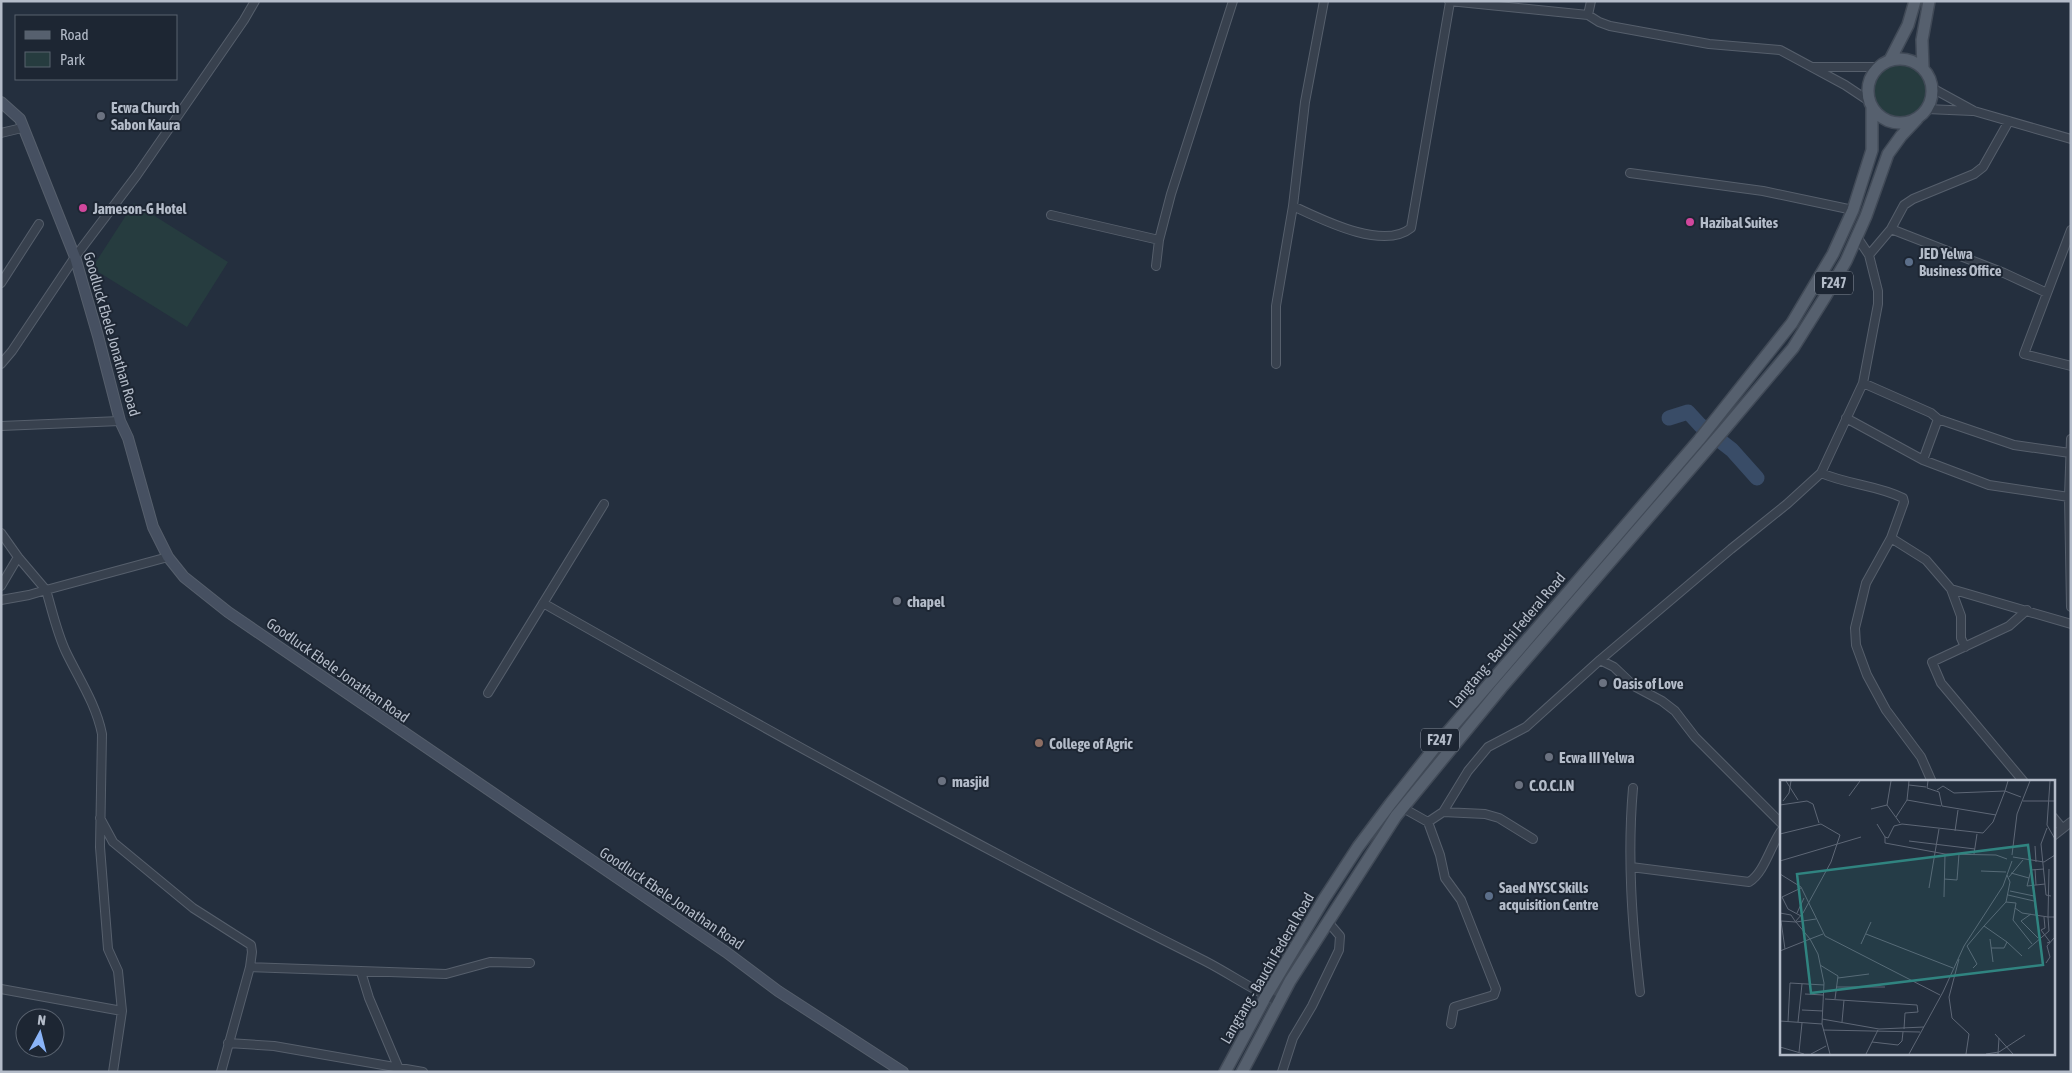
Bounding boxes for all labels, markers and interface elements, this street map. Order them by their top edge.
legend [15,15,178,80]
text: Road [60,26,89,43]
text: Park [60,51,85,68]
place label: Ecwa Church Sabon Kaura [111,99,180,133]
marker: Ecwa Church Sabon Kaura [95,110,107,122]
place label: Jameson-G Hotel [92,200,188,217]
marker: Jameson-G Hotel [77,202,89,214]
place label: Hazibal Suites [1700,214,1779,231]
marker: Hazibal Suites [1684,216,1696,228]
place label: JED Yelwa Business Office [1918,245,2002,279]
street label: Goodluck Ebele Jonathan Road [80,250,144,418]
marker: JED Yelwa Business Office [1903,256,1915,268]
road number: F247 [1815,272,1853,294]
street label: Langtang - Bauchi Federal Road [1445,569,1569,711]
place label: chapel [907,593,946,610]
marker: chapel [891,595,903,607]
street label: Goodluck Ebele Jonathan Road [263,614,413,726]
place label: Oasis of Love [1613,675,1684,692]
marker: Oasis of Love [1597,677,1609,689]
road number: F247 [1421,728,1459,752]
place label: College of Agric [1049,735,1133,752]
marker: College of Agric [1033,737,1045,749]
place label: Ecwa III Yelwa [1559,749,1635,766]
marker: Ecwa III Yelwa [1543,751,1555,763]
place label: masjid [952,773,989,790]
marker: masjid [936,775,948,787]
place label: C.O.C.I.N [1529,777,1574,794]
marker: C.O.C.I.N [1513,779,1525,791]
inset map [1780,780,2054,1056]
street label: Goodluck Ebele Jonathan Road [597,843,747,953]
place label: Saed NYSC Skills acquisition Centre [1499,879,1599,913]
street label: Langtang - Bauchi Federal Road [1217,890,1317,1046]
marker: Saed NYSC Skills acquisition Centre [1483,890,1495,902]
north arrow [15,1008,65,1058]
text: N [37,1012,47,1029]

